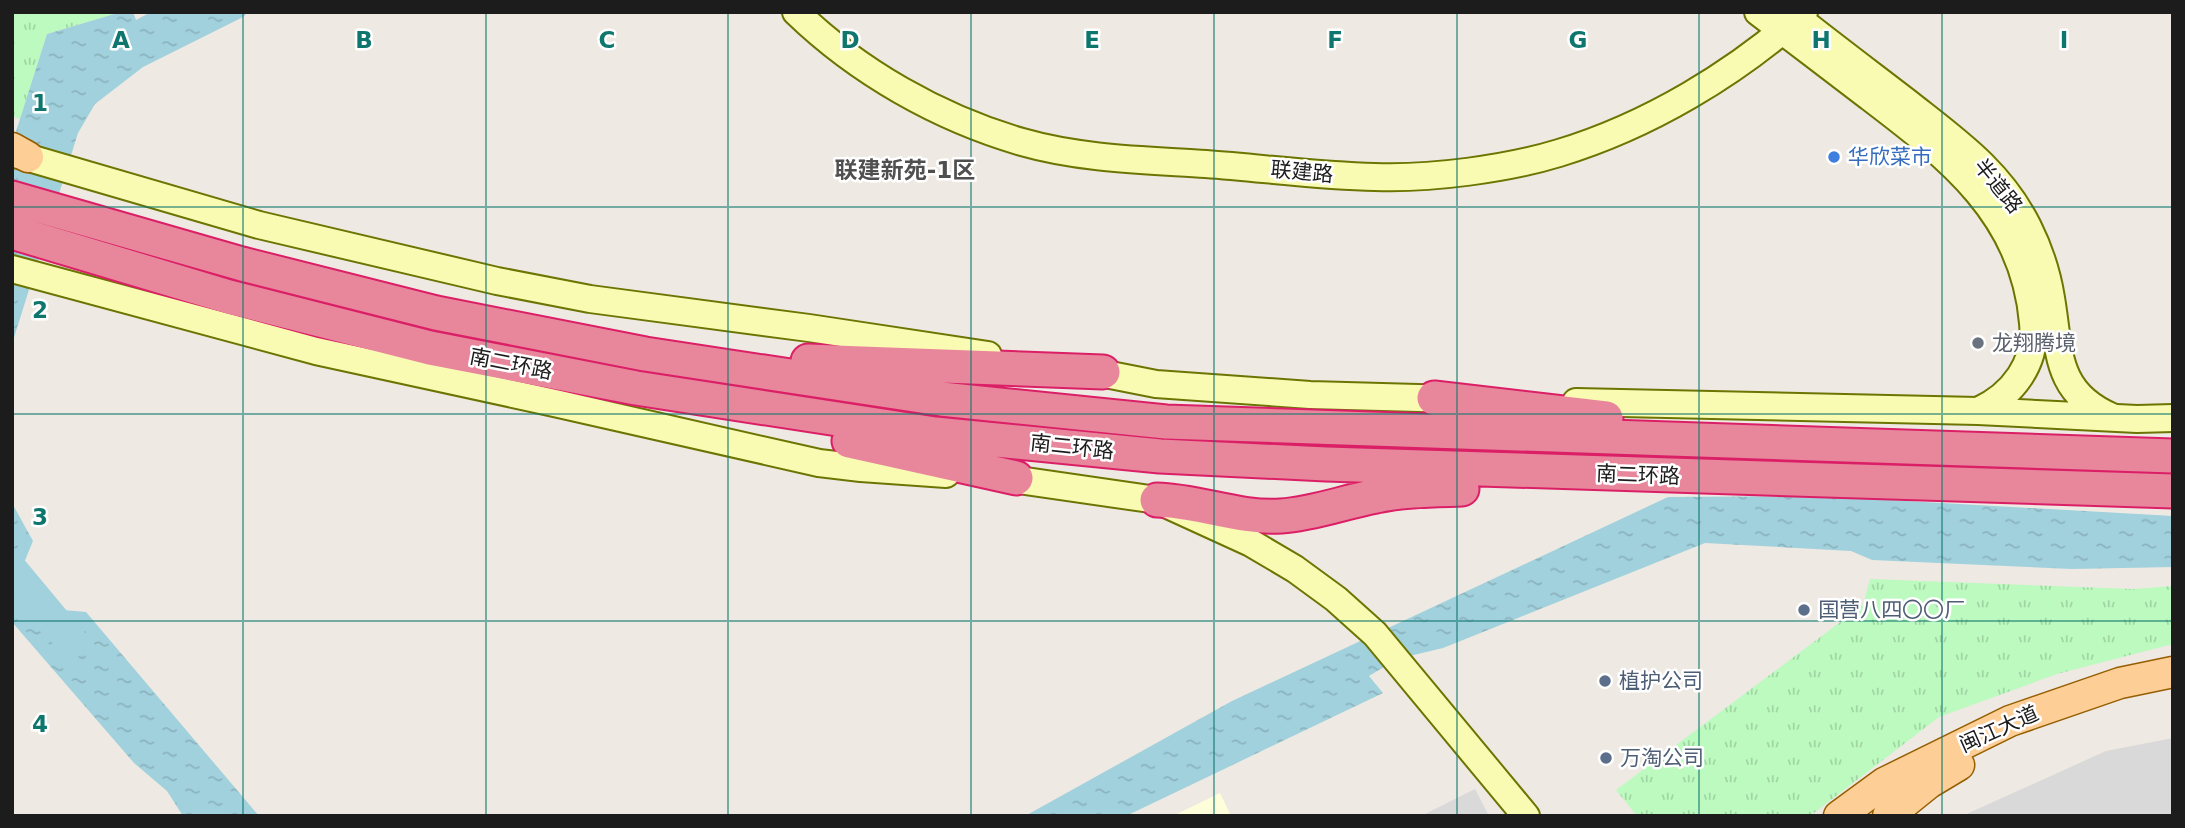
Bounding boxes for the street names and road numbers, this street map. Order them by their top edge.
street label: 半道路 [1969,154,2027,218]
street label: 联建路 [1270,157,1334,187]
street label: 南二环路 [467,344,555,384]
street label: 南二环路 [1029,431,1115,463]
street label: 南二环路 [1596,462,1680,488]
street label: 闽江大道 [1956,701,2042,757]

